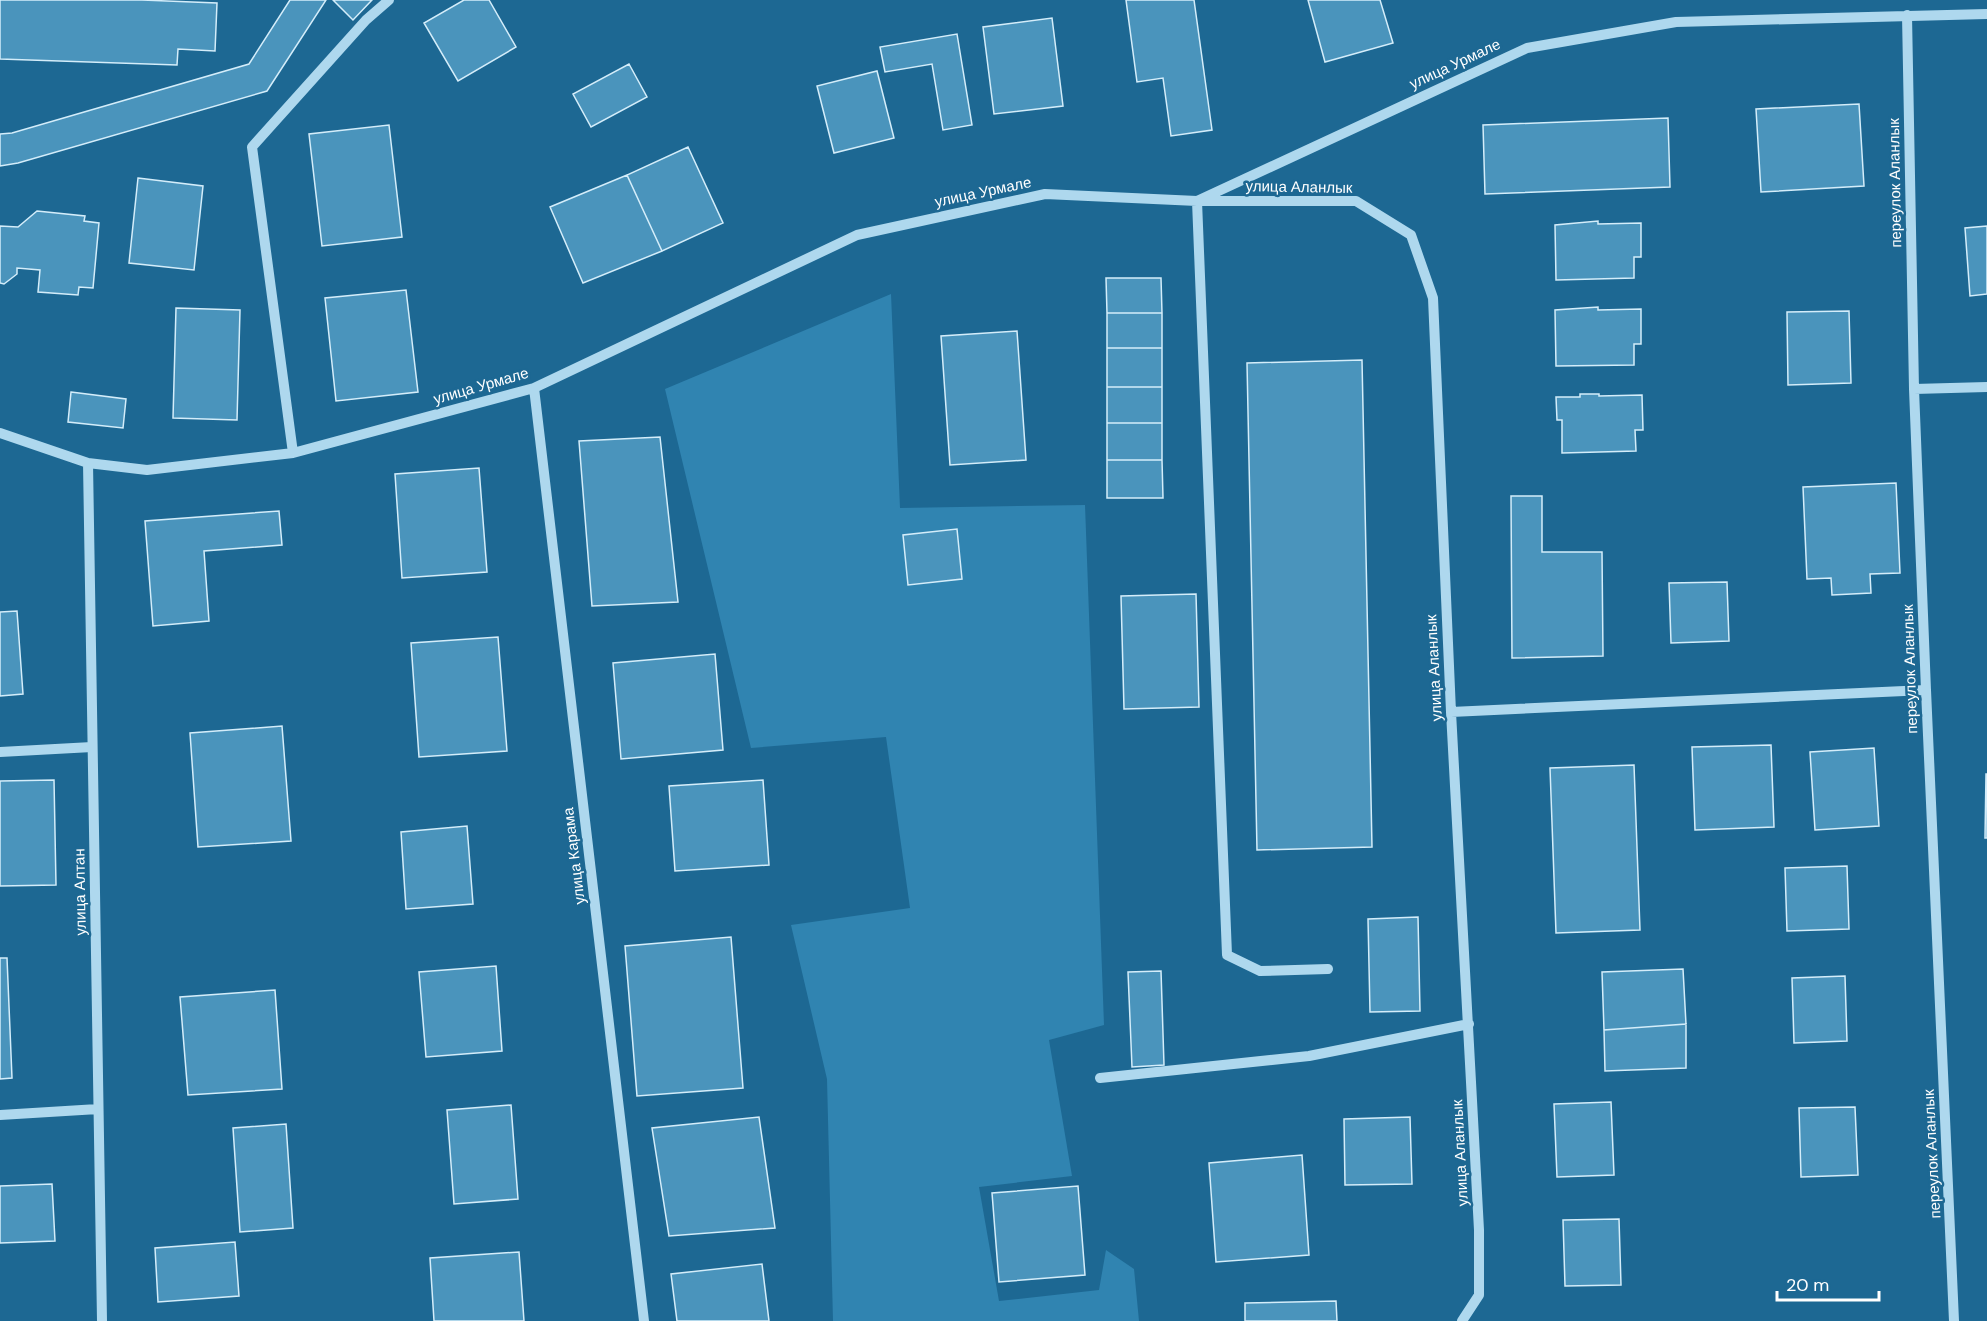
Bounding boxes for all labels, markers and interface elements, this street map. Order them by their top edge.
street label: улица Урмале [1406,34,1504,94]
street label: переулок Аланлык [1884,118,1906,248]
street label: улица Урмале [933,172,1033,212]
street label: улица Аланлык [1245,176,1353,198]
street label: улица Урмале [431,363,531,409]
street label: переулок Аланлык [1898,604,1922,734]
street label: улица Аланлык [1421,614,1447,722]
street label: улица Карама [558,806,590,906]
street label: улица Алтан [69,848,91,936]
street label: переулок Аланлык [1919,1088,1945,1219]
street label: улица Аланлык [1447,1099,1473,1207]
scale bar [1777,1264,1879,1302]
text: 20 m [1786,1273,1829,1297]

